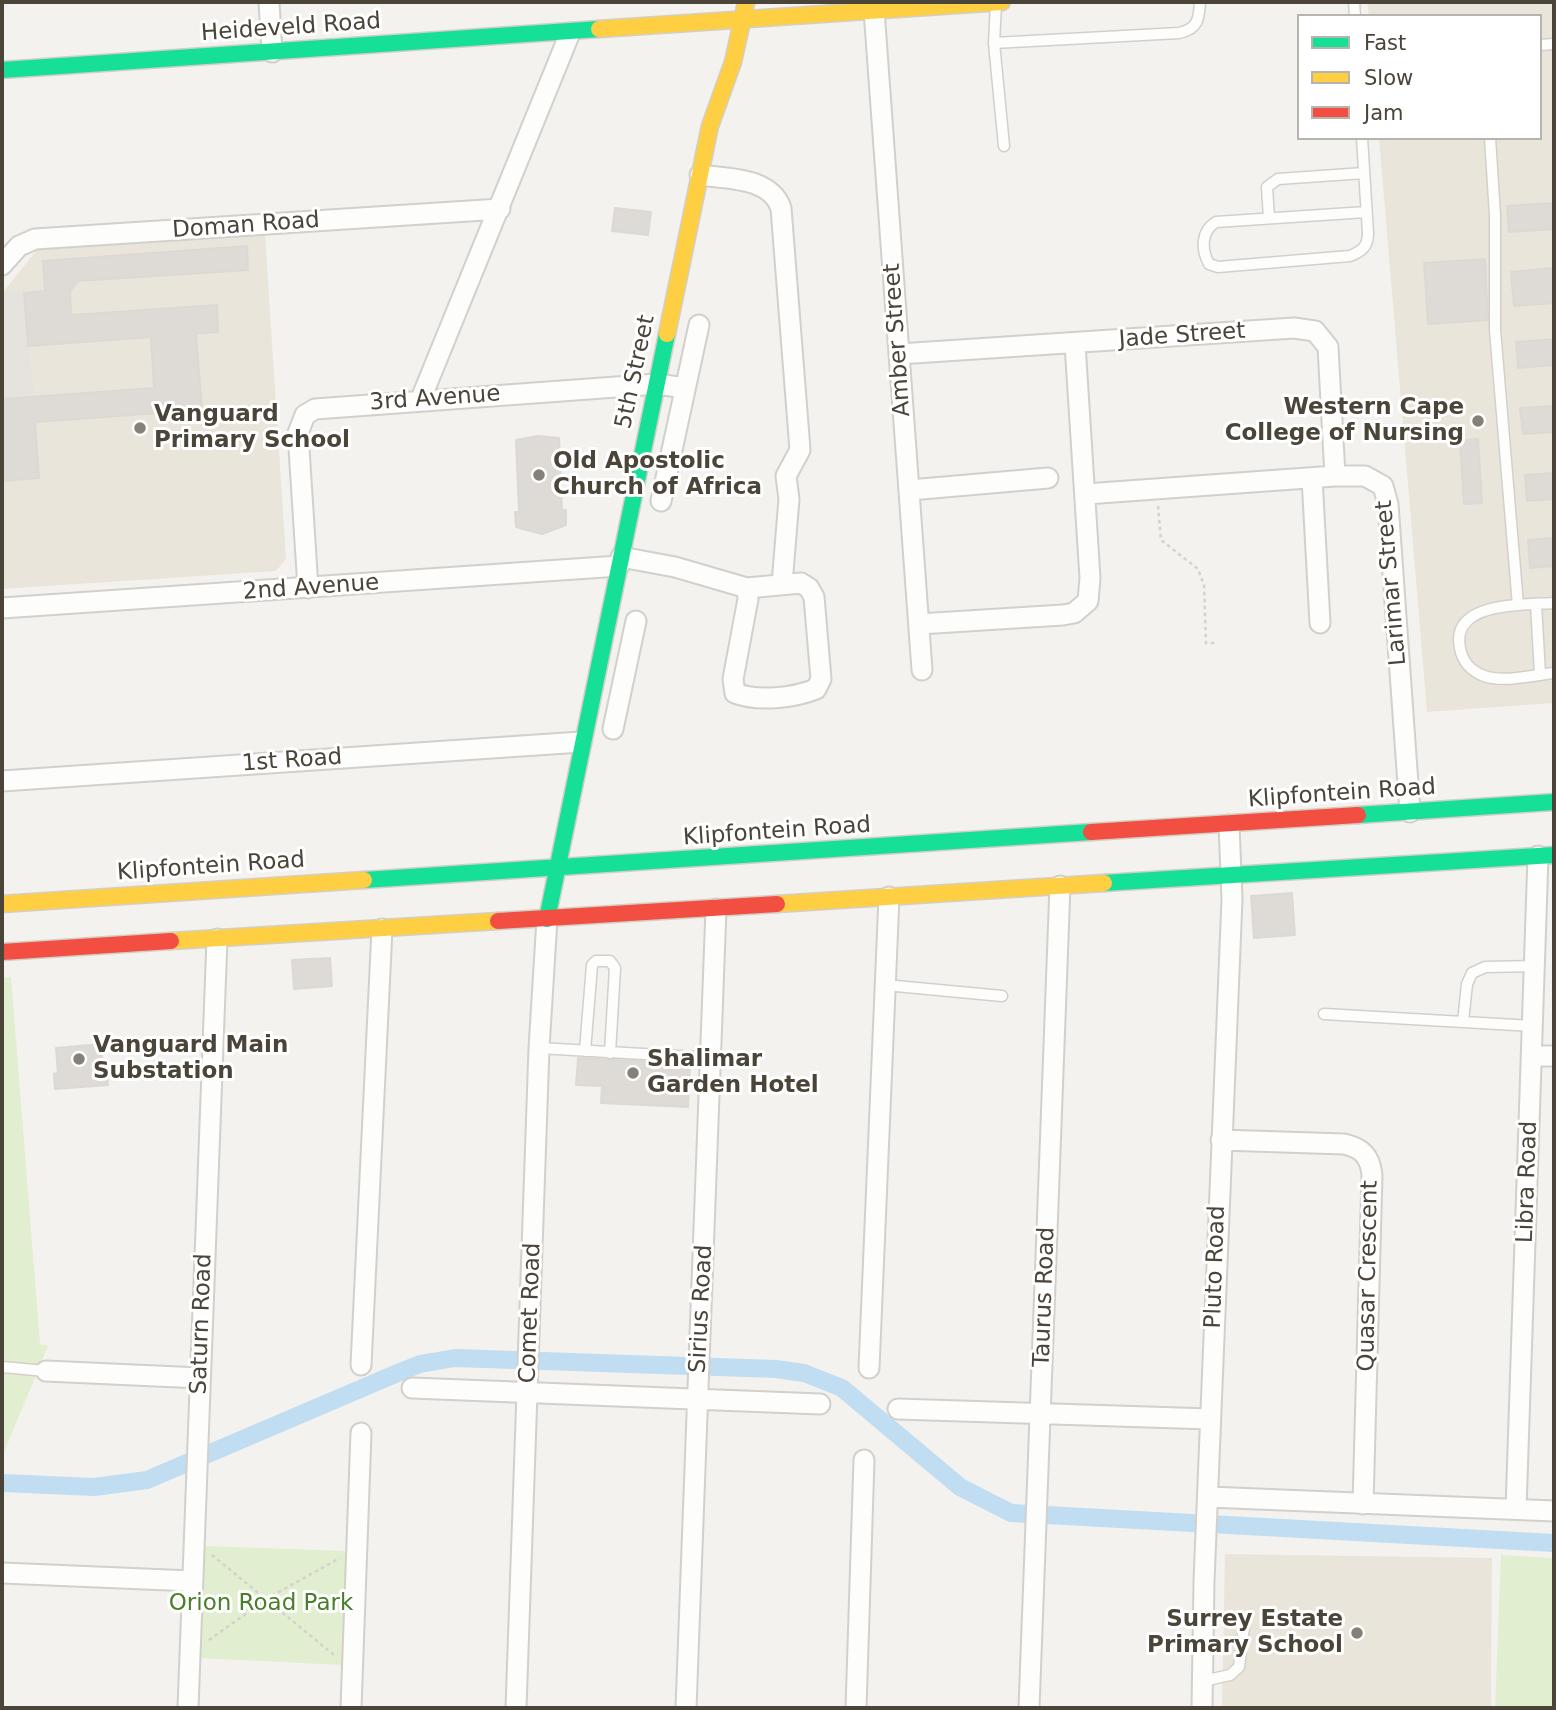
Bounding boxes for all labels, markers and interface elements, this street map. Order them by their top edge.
street label: Heideveld Road [200,8,382,48]
legend [1297,14,1542,140]
text: Fast [1364,31,1406,55]
text: Slow [1364,66,1413,90]
text: Jam [1364,101,1404,125]
street label: Doman Road [171,207,321,245]
street label: Amber Street [879,262,917,418]
street label: 5th Street [611,313,661,431]
street label: Jade Street [1118,318,1246,354]
street label: 3rd Avenue [369,381,501,417]
place label: Western Cape College of Nursing [1225,394,1464,448]
place label: Vanguard Primary School [154,401,350,455]
marker: Western Cape College of Nursing [1470,413,1486,429]
marker: Vanguard Primary School [132,420,148,436]
place label: Old Apostolic Church of Africa [553,448,762,502]
marker: Old Apostolic Church of Africa [531,467,547,483]
street label: Larimar Street [1371,499,1413,667]
street label: 2nd Avenue [242,569,380,607]
street label: 1st Road [241,744,343,778]
street label: Klipfontein Road [1247,774,1437,814]
street label: Klipfontein Road [682,812,872,852]
street label: Klipfontein Road [116,847,306,887]
place label: Vanguard Main Substation [93,1032,288,1086]
place label: Shalimar Garden Hotel [647,1046,819,1100]
marker: Vanguard Main Substation [71,1051,87,1067]
marker: Shalimar Garden Hotel [625,1065,641,1081]
street label: Libra Road [1512,1120,1544,1244]
street label: Quasar Crescent [1354,1180,1384,1372]
street label: Pluto Road [1200,1205,1232,1329]
street label: Taurus Road [1029,1227,1061,1367]
street label: Comet Road [515,1242,547,1384]
street label: Sirius Road [685,1244,719,1374]
street label: Saturn Road [186,1253,218,1395]
park label: Orion Road Park [169,1590,353,1618]
place label: Surrey Estate Primary School [1147,1606,1343,1660]
marker: Surrey Estate Primary School [1349,1625,1365,1641]

